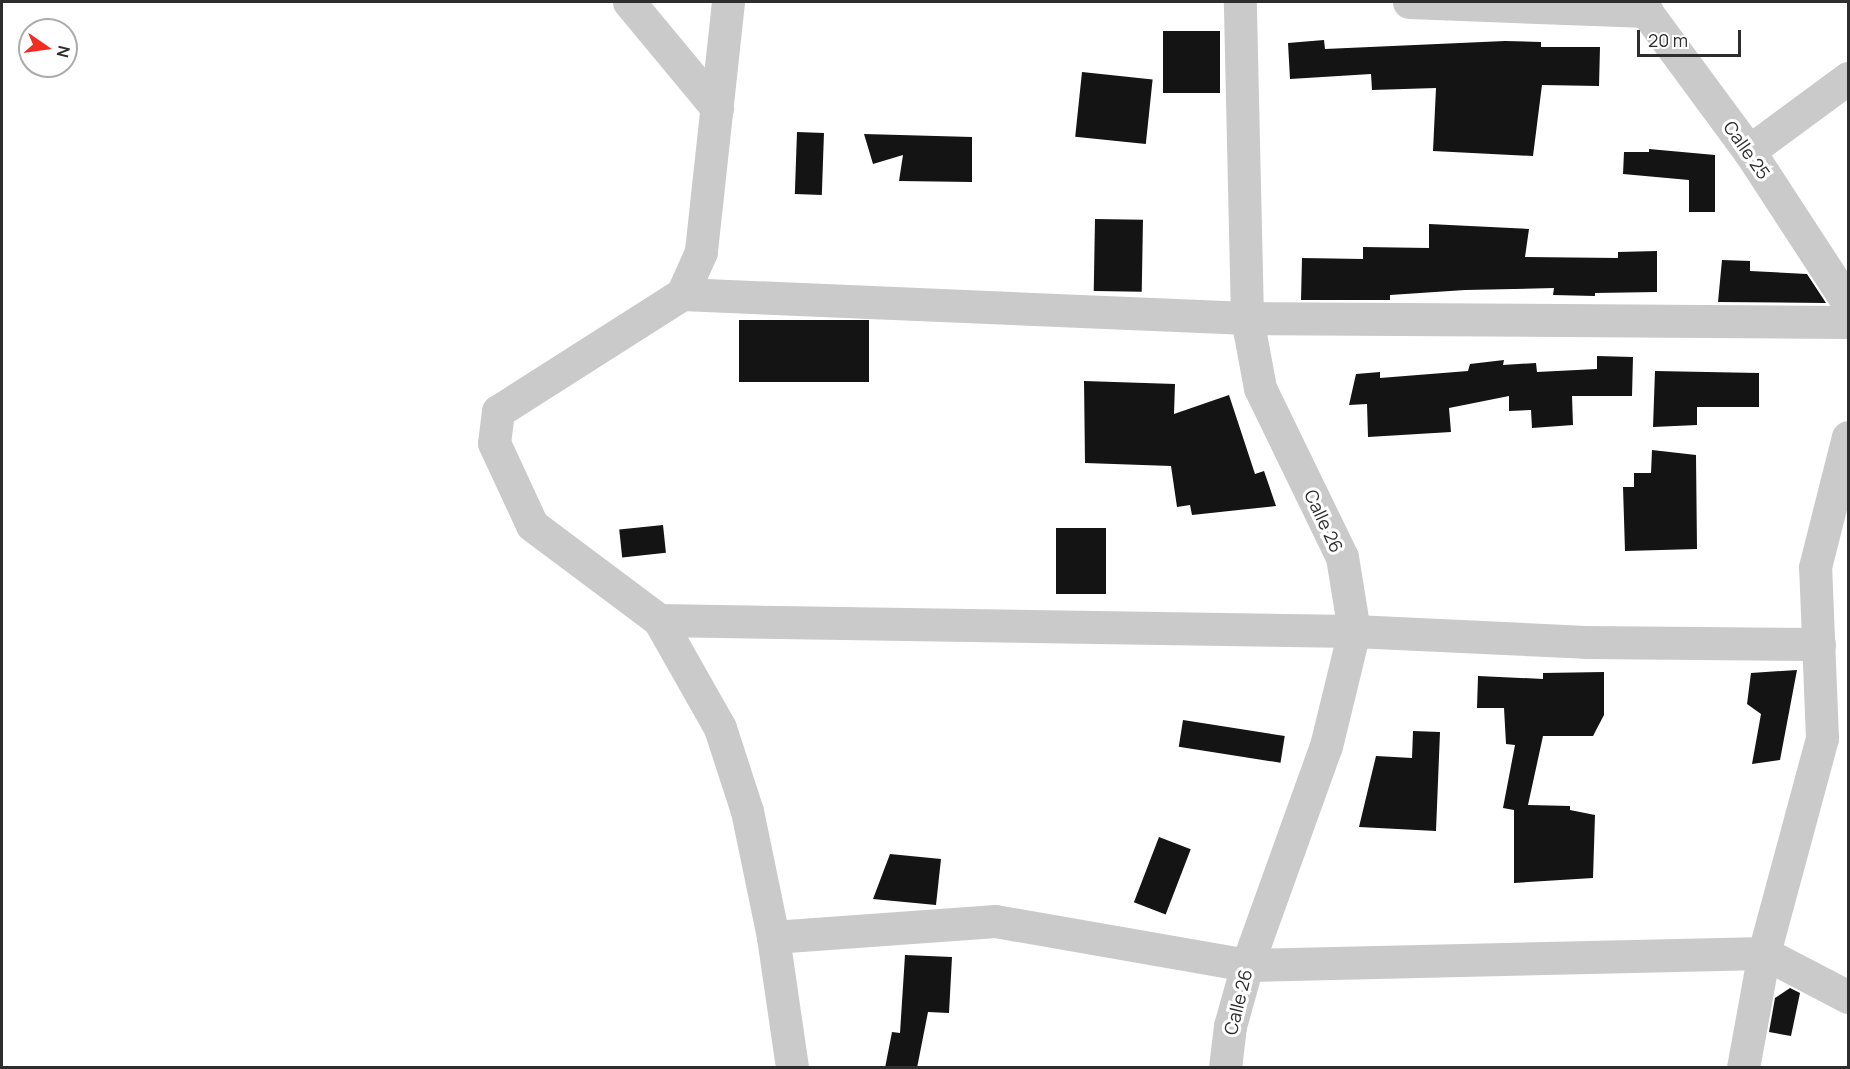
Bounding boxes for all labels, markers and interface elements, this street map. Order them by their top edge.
north arrow [18,18,78,78]
scale bar [1640,18,1744,56]
text: 20 m [1648,28,1688,52]
text: N [52,44,76,60]
street label: Calle 25 [1719,117,1775,183]
street label: Calle 26 [1300,486,1348,556]
street label: Calle 26 [1219,967,1257,1037]

